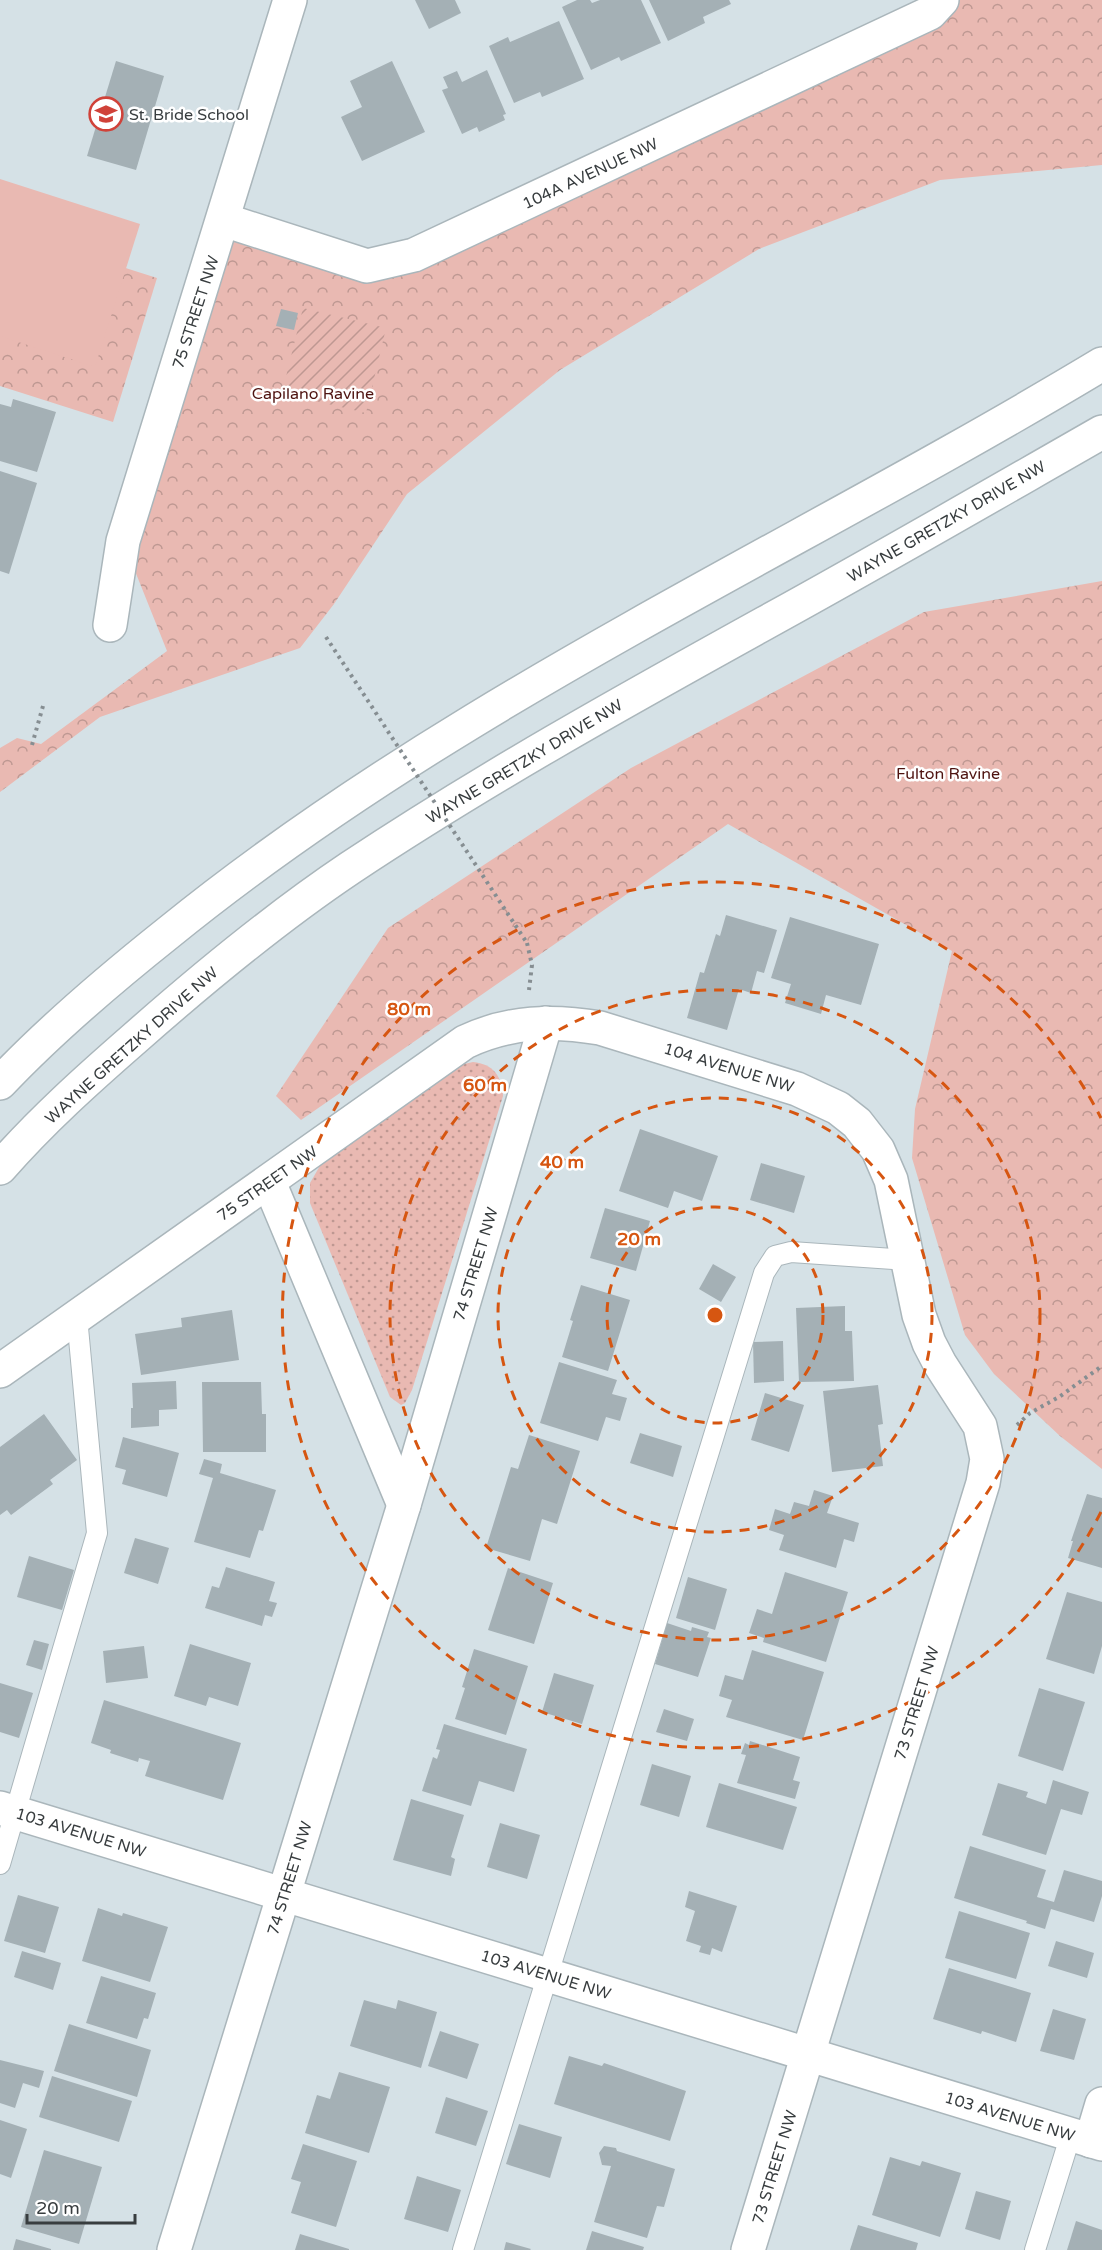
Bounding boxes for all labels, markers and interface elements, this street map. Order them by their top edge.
school or university icon: St. Bride School [88,96,124,132]
place label: St. Bride School [129,105,249,125]
street label: 104A AVENUE NW [520,134,661,214]
street label: 75 STREET NW [168,253,224,372]
park label: Capilano Ravine [252,384,374,404]
street label: WAYNE GRETZKY DRIVE NW [844,457,1049,587]
street label: WAYNE GRETZKY DRIVE NW [423,695,626,829]
park label: Fulton Ravine [896,764,1000,784]
street label: WAYNE GRETZKY DRIVE NW [41,963,222,1129]
text: 80 m [387,998,431,1020]
street label: 104 AVENUE NW [661,1039,796,1097]
text: 60 m [463,1074,507,1096]
street label: 75 STREET NW [214,1142,322,1226]
text: 40 m [540,1151,584,1173]
street label: 74 STREET NW [449,1205,503,1324]
text: 20 m [617,1228,661,1250]
centre of rings [705,1305,725,1325]
street label: 73 STREET NW [890,1644,944,1763]
street label: 103 AVENUE NW [13,1804,148,1862]
street label: 74 STREET NW [263,1819,317,1938]
street label: 103 AVENUE NW [478,1946,613,2004]
street label: 103 AVENUE NW [942,2088,1077,2146]
street label: 73 STREET NW [748,2108,802,2227]
scale bar [27,2187,135,2225]
text: 20 m [36,2197,80,2219]

